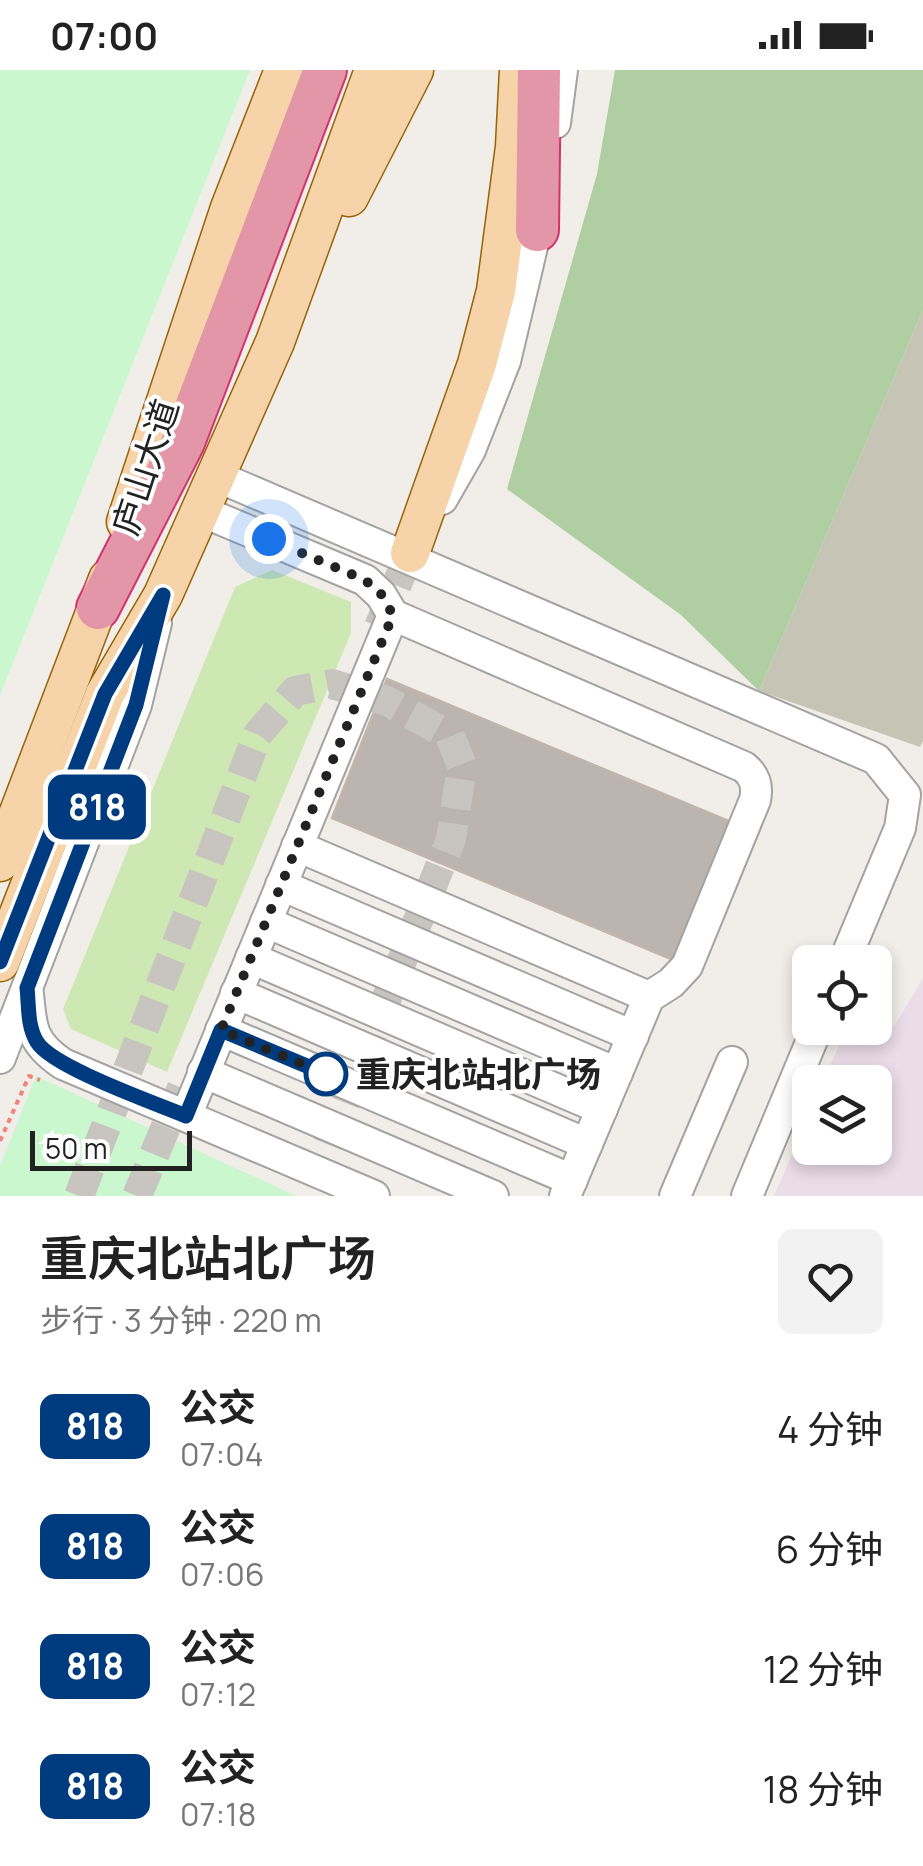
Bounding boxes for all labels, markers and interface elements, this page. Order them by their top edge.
text: 07:00 [50,9,158,61]
street label: 庐山大道 [101,393,189,541]
your location [244,514,294,564]
line badge: 818 [39,774,154,840]
text: 818 [68,783,126,831]
map controls [792,945,892,1165]
button: locate [792,945,892,1045]
place label: 重庆北站北广场 [356,1050,601,1098]
marker: 重庆北站北广场 [305,1053,347,1095]
button: layers [792,1065,892,1165]
scale bar [30,1126,192,1170]
text: 50 m [45,1129,108,1167]
text: 重庆北站北广场 [40,1225,376,1290]
button: heart [778,1229,883,1334]
text: 步行 · 3 分钟 · 220 m [40,1298,322,1342]
text: 公交 [180,1380,256,1432]
text: 818 [66,1402,124,1450]
text: 4 分钟 [777,1402,883,1454]
text: 07:04 [180,1432,264,1476]
text: 公交 [180,1500,256,1552]
text: 818 [66,1522,124,1570]
text: 6 分钟 [776,1522,883,1574]
text: 07:06 [180,1552,265,1596]
text: 公交 [180,1620,256,1672]
text: 818 [66,1642,124,1690]
text: 12 分钟 [763,1642,883,1694]
text: 07:12 [180,1672,256,1716]
text: 公交 [180,1740,256,1792]
text: 818 [66,1762,124,1810]
text: 18 分钟 [763,1762,883,1814]
text: 07:18 [180,1792,256,1836]

